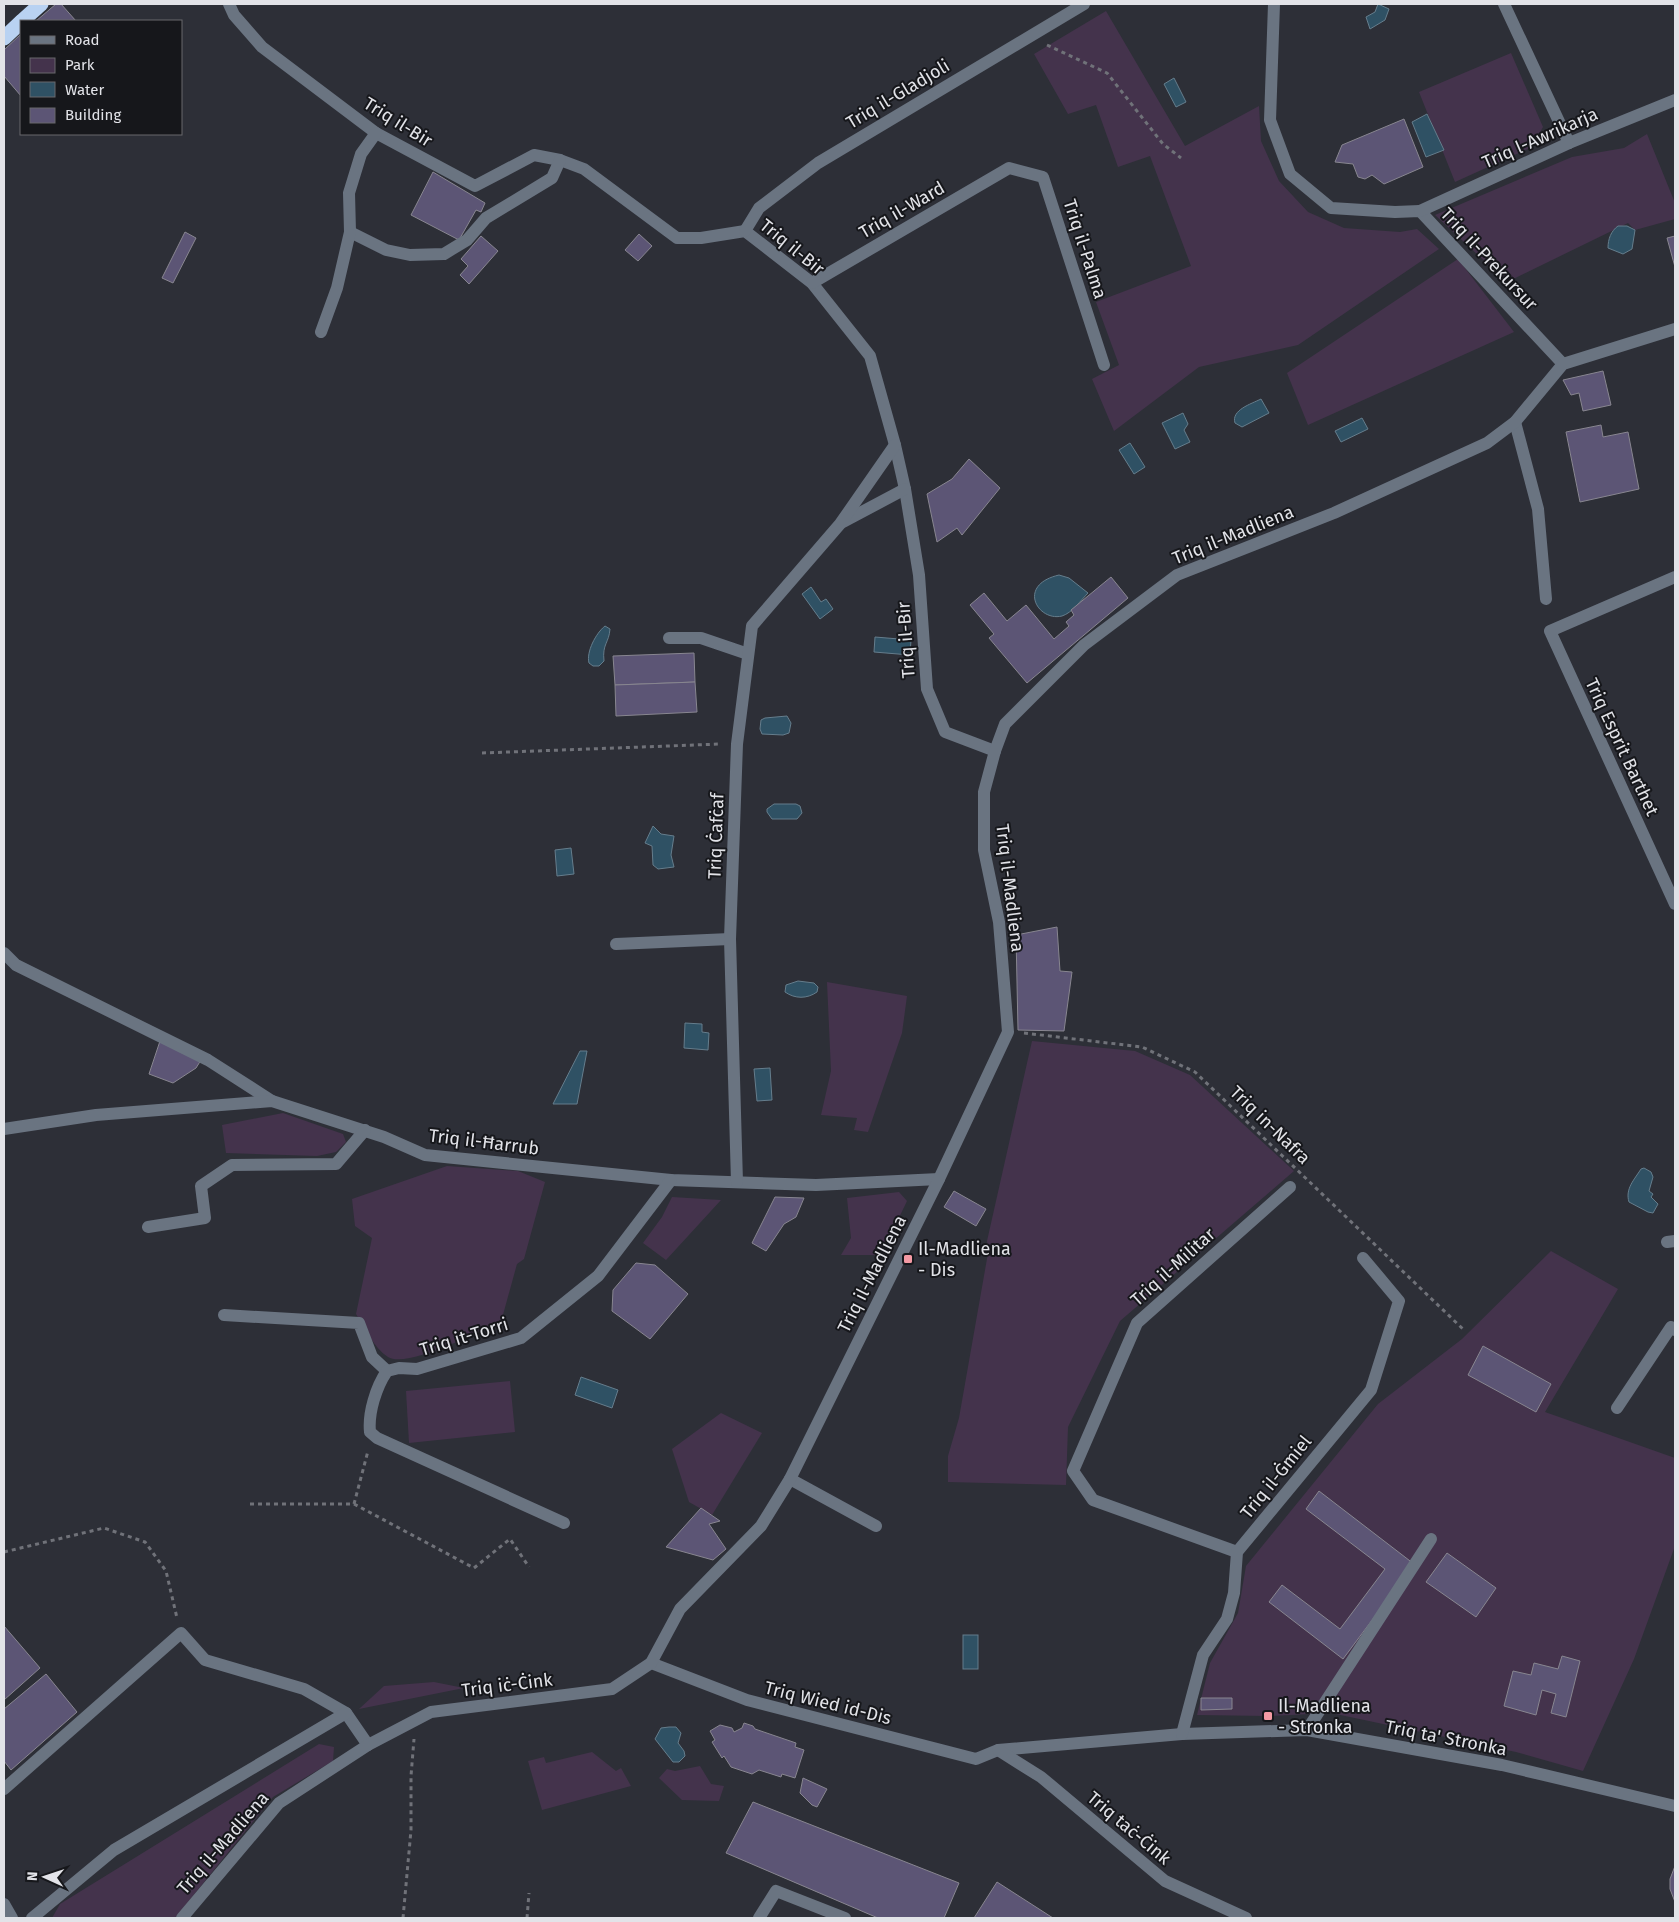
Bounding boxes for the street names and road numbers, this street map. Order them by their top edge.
street label: Triq il-Gladjoli [842,55,954,133]
street label: Triq il-Bir [360,92,436,152]
street label: Triq l-Awrikarja [1479,103,1601,173]
street label: Triq il-Ward [855,177,949,243]
street label: Triq il-Palma [1059,196,1111,302]
street label: Triq il-Prekursur [1436,203,1542,315]
street label: Triq il-Bir [755,214,829,280]
street label: Triq il-Madliena [1169,501,1297,569]
street label: Triq il-Bir [892,601,920,679]
street label: Triq Esprit Barthet [1580,675,1664,820]
street label: Triq Ċafċaf [704,791,729,879]
street label: Triq il-Madliena [991,823,1029,953]
street label: Triq in-Nafra [1225,1081,1315,1169]
street label: Triq il-Ħarrub [428,1124,540,1160]
street label: Triq il-Madliena [833,1212,911,1336]
street label: Triq il-Militar [1126,1223,1220,1311]
street label: Triq it-Torri [417,1313,511,1361]
street label: Triq il-Ġmiel [1236,1431,1316,1523]
street label: Triq iċ-Ċink [460,1668,554,1701]
street label: Triq Wied id-Dis [762,1677,894,1729]
street label: Triq ta' Stronka [1383,1715,1509,1761]
street label: Triq il-Madliena [172,1787,274,1899]
street label: Triq taċ-Ċink [1083,1787,1176,1870]

